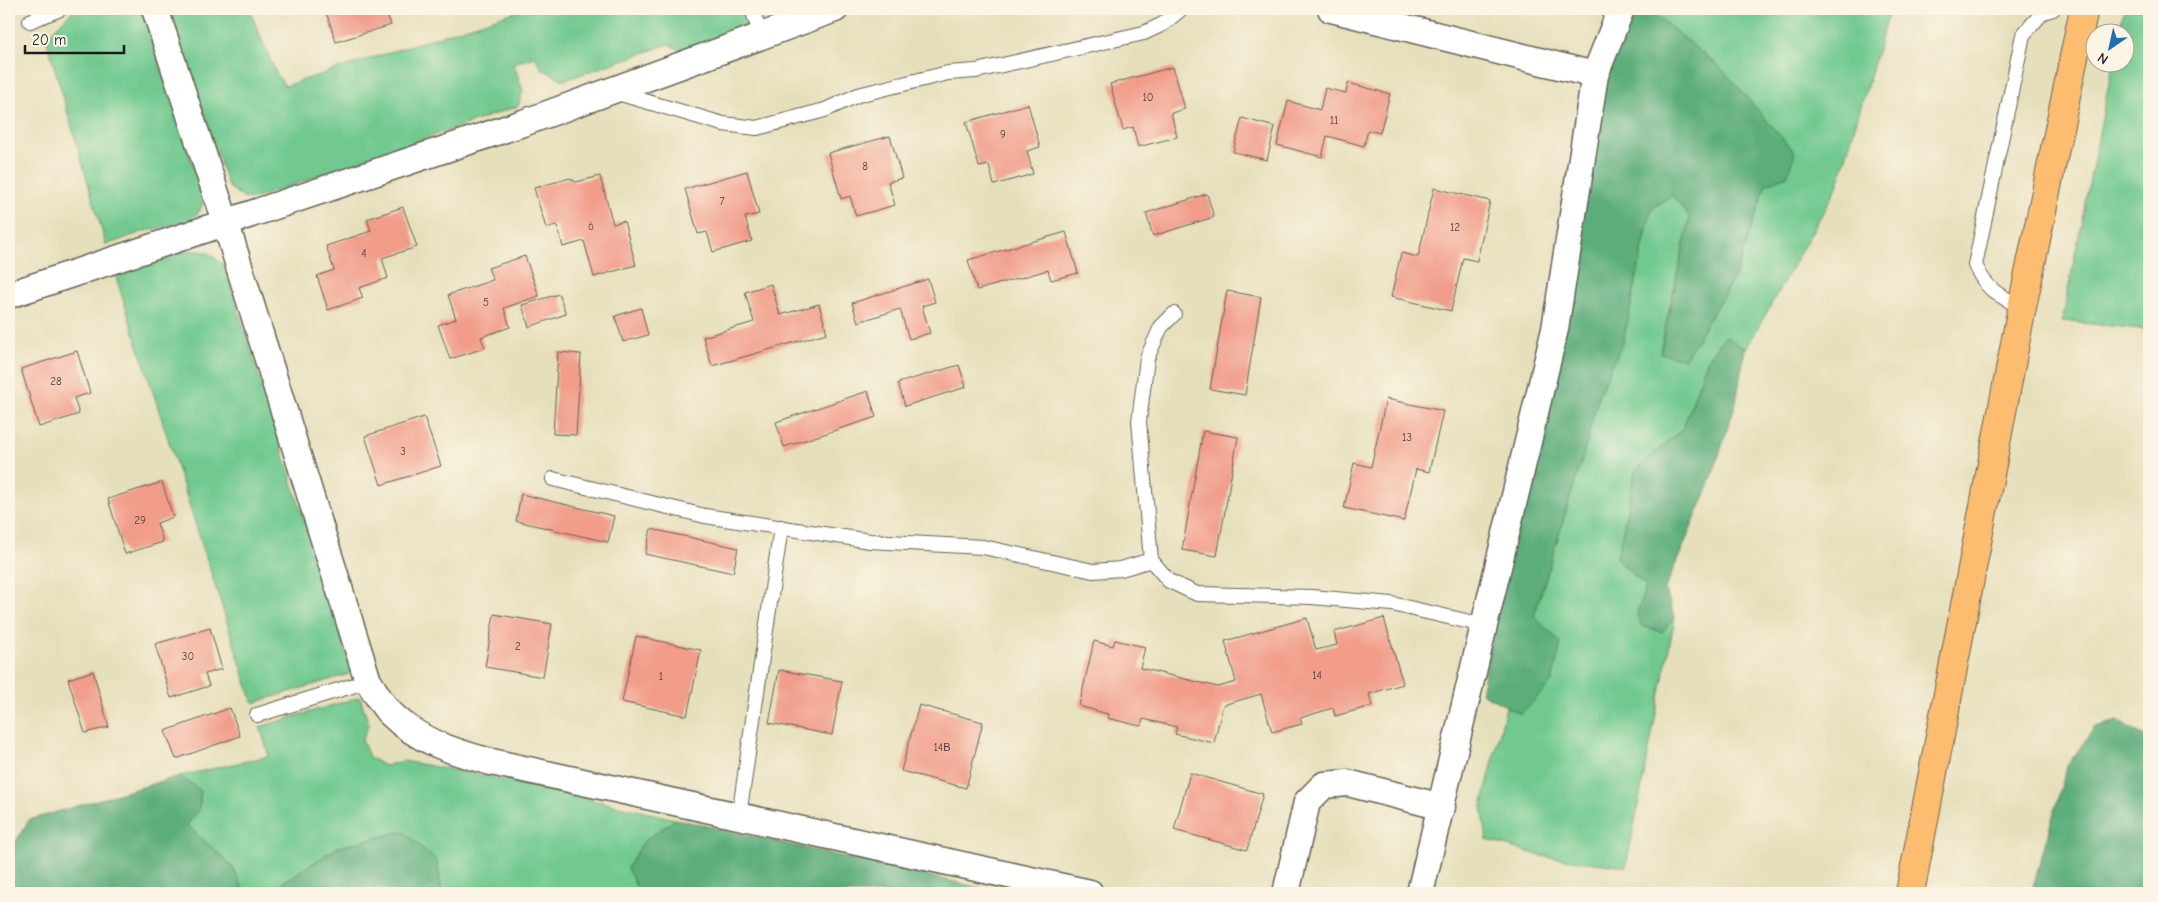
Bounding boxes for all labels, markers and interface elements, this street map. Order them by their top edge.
scale bar [25,22,124,54]
north arrow [2086,22,2136,72]
text: 20 m [32,31,66,49]
text: N [2094,49,2112,68]
house number: 10 [1142,91,1154,104]
house number: 11 [1330,114,1338,127]
house number: 9 [1000,128,1006,141]
house number: 8 [862,160,868,173]
house number: 7 [719,195,725,208]
house number: 6 [588,220,594,233]
house number: 12 [1450,221,1460,234]
house number: 4 [361,247,367,260]
house number: 5 [483,296,489,309]
house number: 28 [50,375,62,388]
house number: 13 [1402,431,1412,444]
house number: 3 [400,445,406,458]
house number: 29 [134,514,146,527]
house number: 2 [515,640,521,653]
house number: 30 [182,650,194,663]
house number: 14 [1312,669,1322,682]
house number: 1 [659,670,663,683]
house number: 14В [934,741,951,754]

